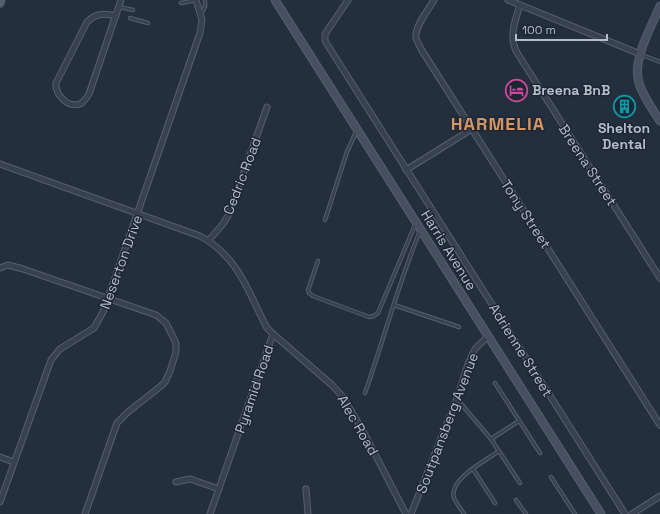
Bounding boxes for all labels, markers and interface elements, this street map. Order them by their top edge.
scale bar [516,16,607,42]
text: 100 m [522,22,556,38]
hotel icon: Breena BnB [503,77,529,103]
place label: Breena BnB [532,81,610,99]
building icon: Shelton Dental [611,93,637,119]
district label: HARMELIA [451,112,545,135]
place label: Shelton Dental [598,119,650,153]
street label: Breena Street [555,121,621,209]
street label: Cedric Road [219,135,265,217]
street label: Tony Street [497,176,555,252]
street label: Harris Avenue [417,206,481,294]
street label: Neserton Drive [96,212,146,312]
street label: Adrienne Street [485,300,557,400]
street label: Pyramid Road [230,342,278,436]
street label: Soutpansberg Avenue [412,350,482,496]
street label: Alec Road [333,392,383,458]

